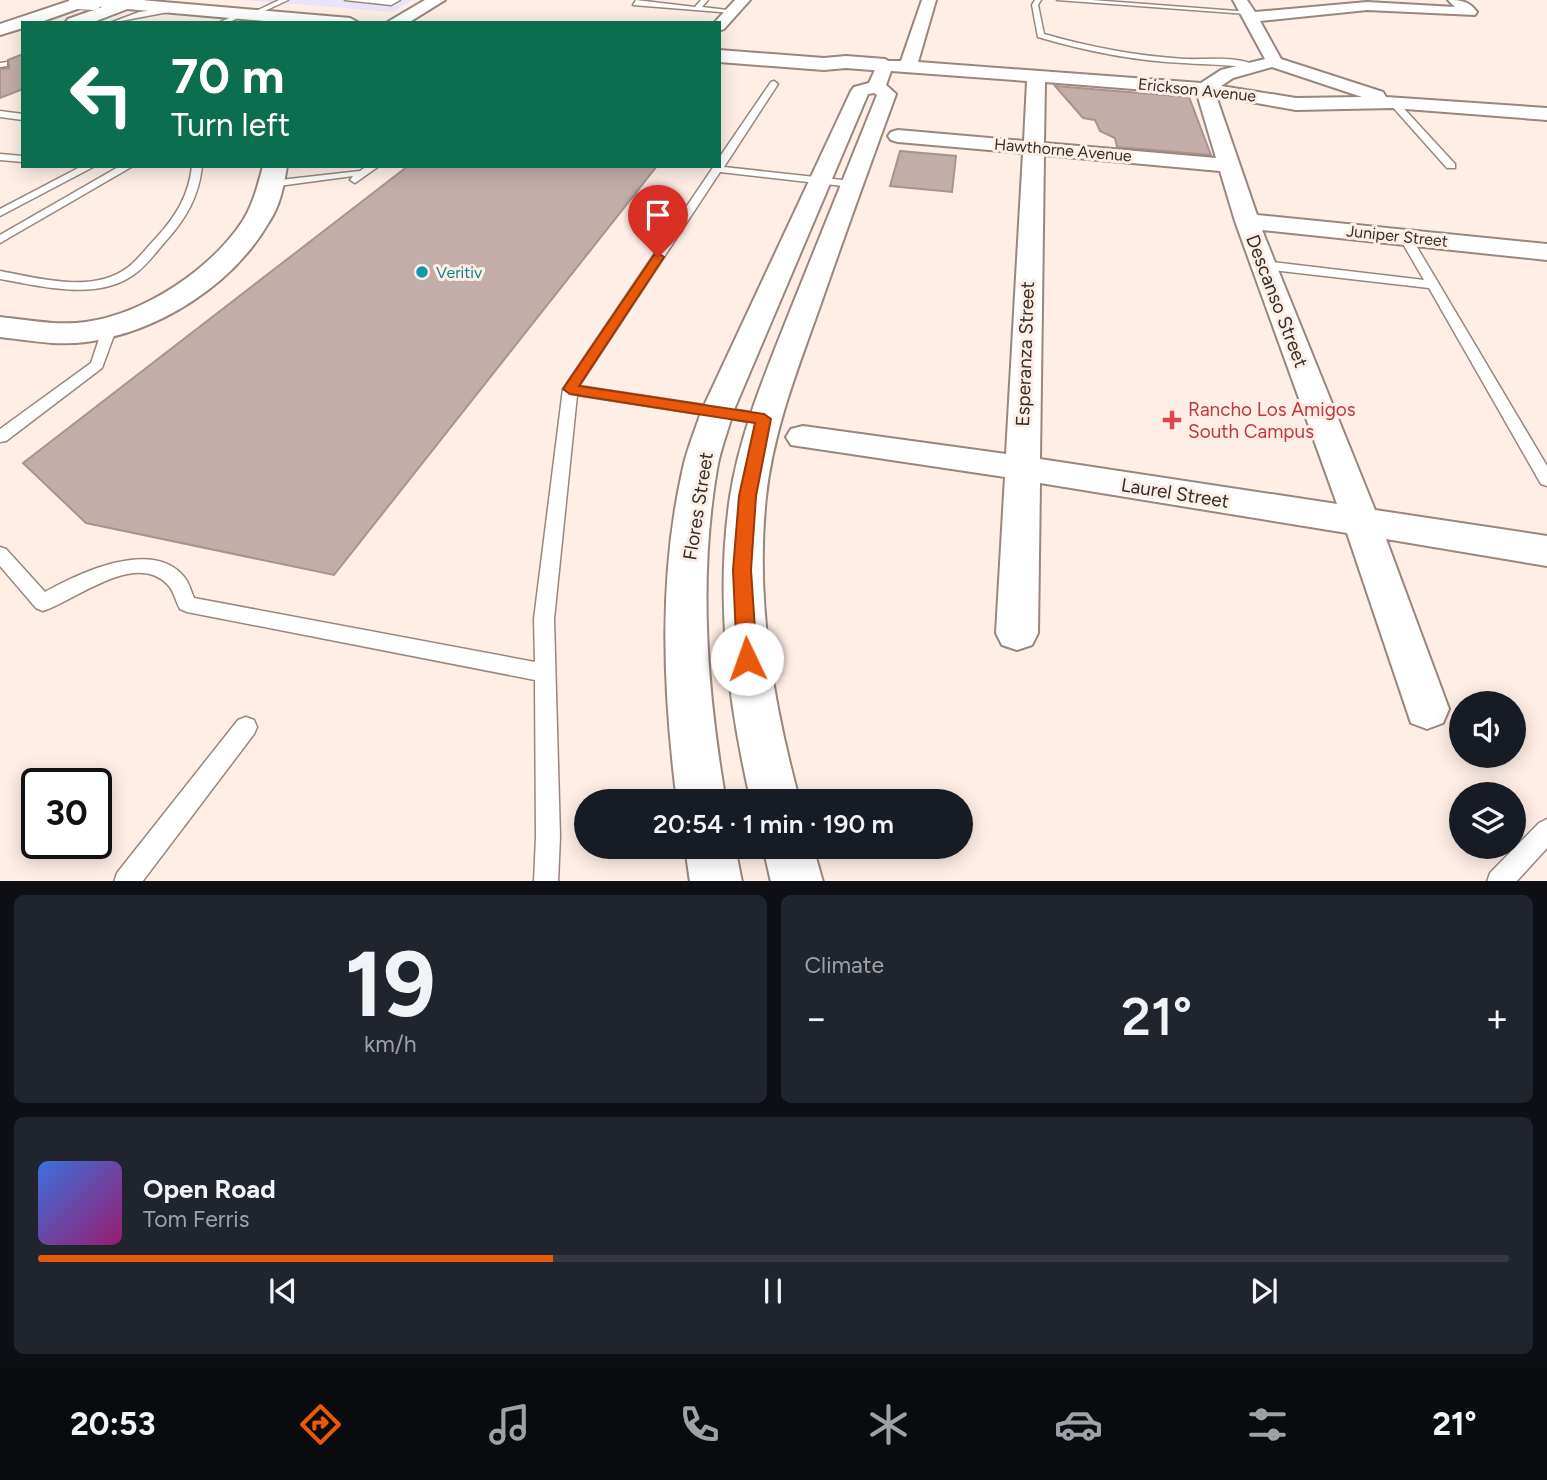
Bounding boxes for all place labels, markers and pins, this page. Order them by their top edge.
pin [628,185,688,257]
place label: Veritiv [436,263,483,282]
marker: Veritiv [414,264,430,280]
place label: Rancho Los Amigos South Campus [1188,398,1356,443]
marker: Rancho Los Amigos South Campus [1162,410,1182,430]

